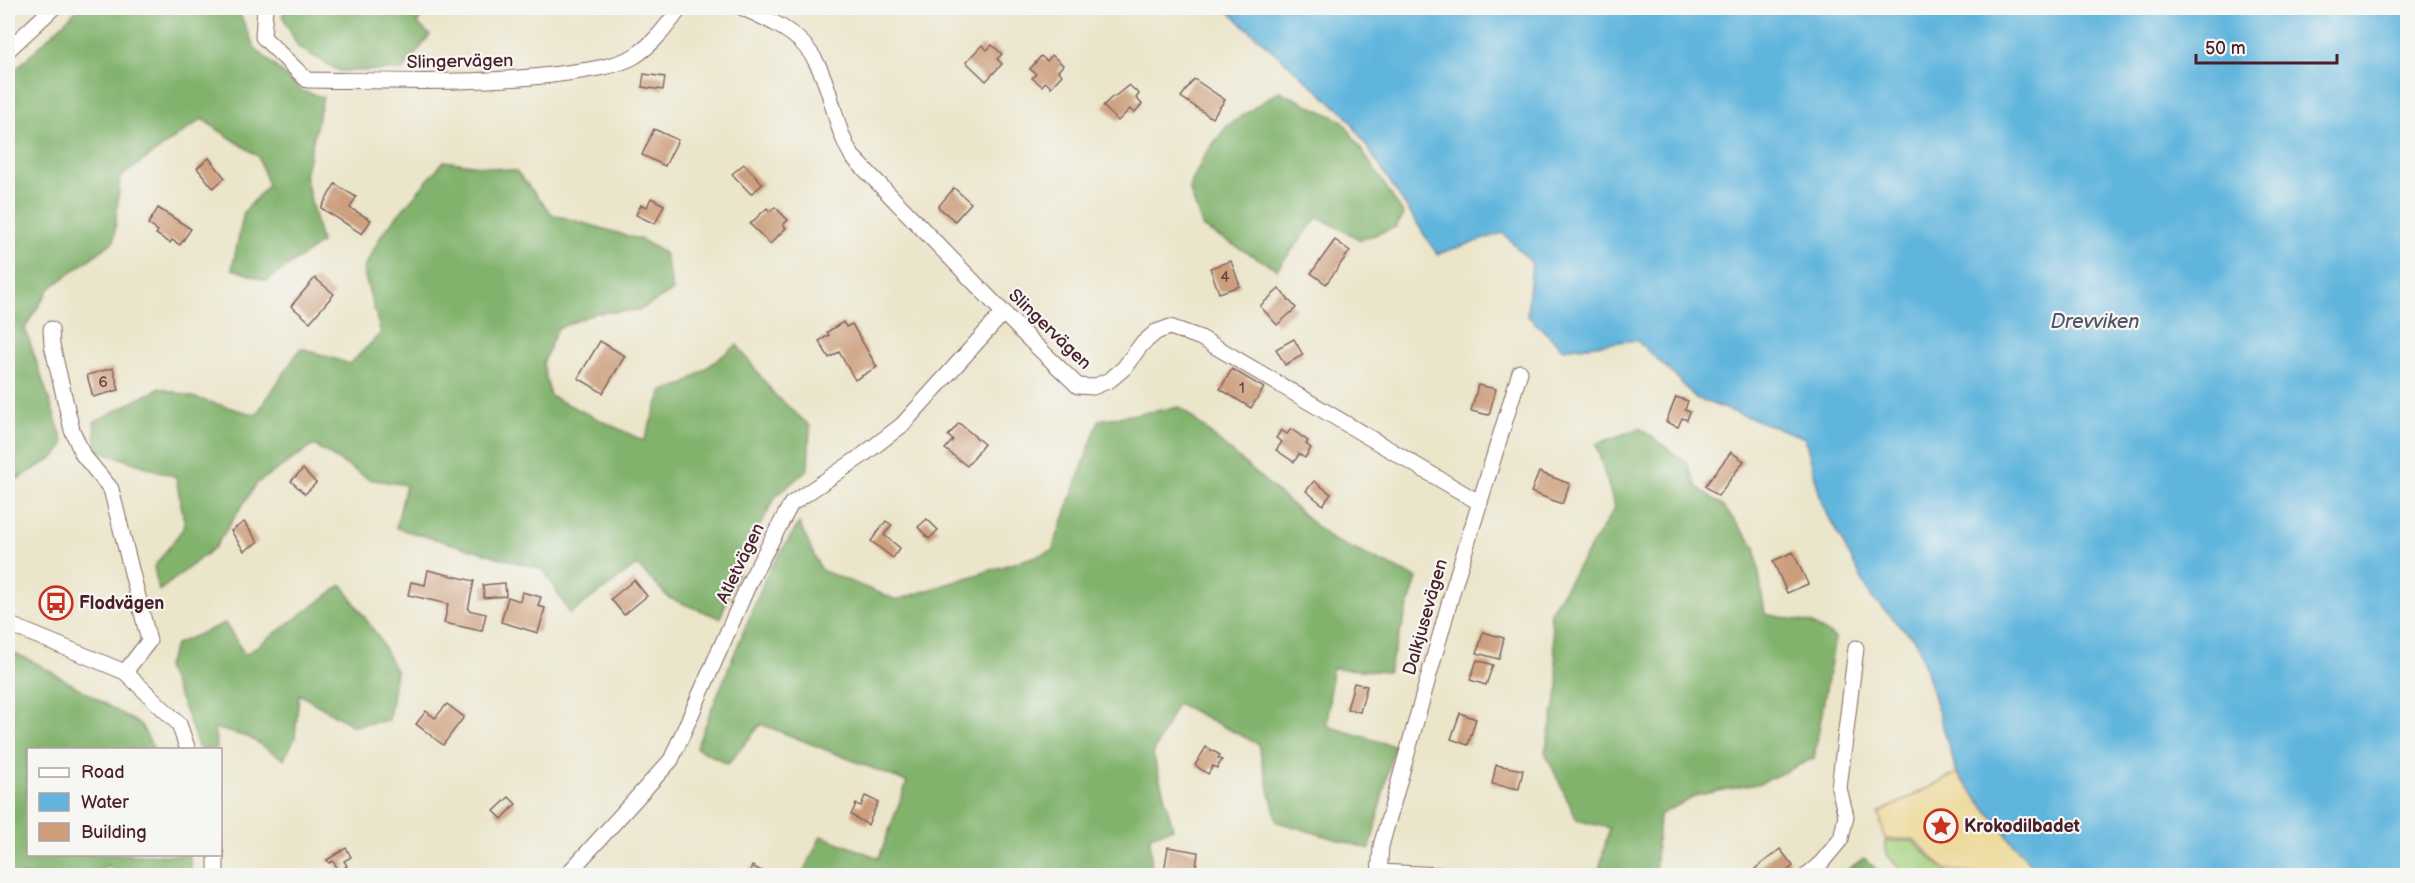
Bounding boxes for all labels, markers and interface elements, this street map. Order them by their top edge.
scale bar [2196,27,2337,65]
text: 50 m [2205,38,2246,59]
street label: Slingervägen [406,50,514,73]
house number: 4 [1220,268,1230,287]
street label: Slingervägen [1004,285,1095,374]
water label: Drevviken [2050,310,2140,334]
house number: 6 [98,373,108,392]
house number: 1 [1239,379,1245,398]
street label: Atletvägen [712,520,769,607]
street label: Dalkjusevägen [1399,557,1452,678]
bus stop icon: Flodvägen [38,585,74,621]
place label: Flodvägen [79,593,164,614]
legend [27,748,222,856]
text: Road [81,762,125,783]
text: Water [81,792,129,813]
place icon: Krokodilbadet [1923,808,1959,844]
place label: Krokodilbadet [1964,816,2080,837]
text: Building [81,822,147,843]

